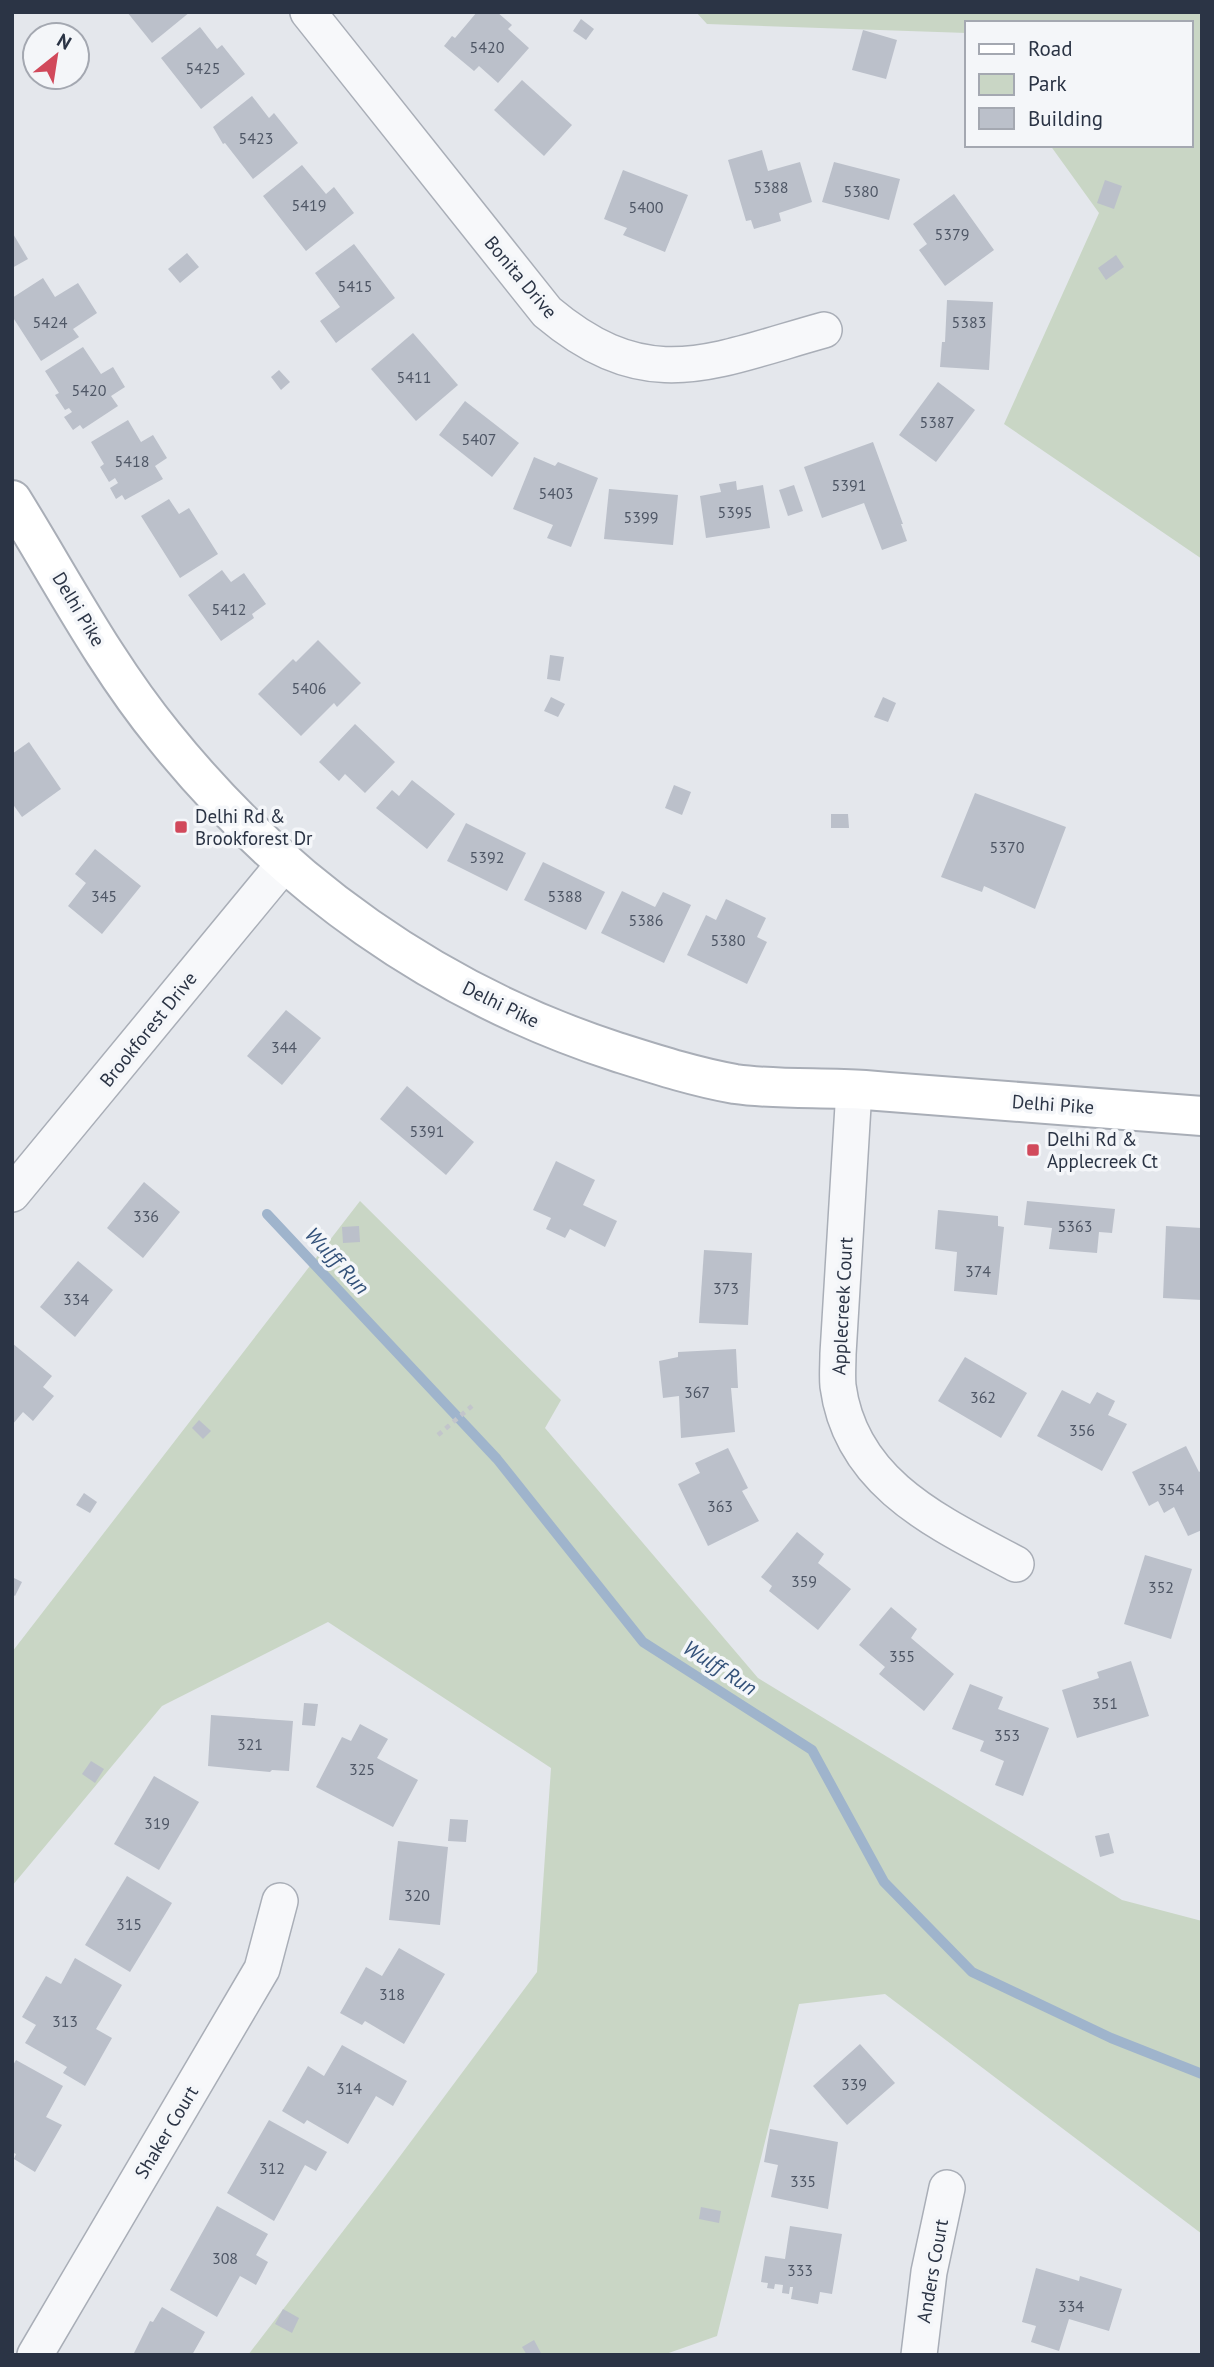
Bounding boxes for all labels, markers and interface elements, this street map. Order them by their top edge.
north arrow [21,21,91,91]
legend [965,21,1193,147]
text: N [53,28,76,55]
text: Road [1028,35,1072,62]
house number: 5420 [470,37,505,57]
house number: 5425 [186,58,220,78]
text: Park [1028,70,1067,97]
text: Building [1028,105,1103,132]
house number: 5423 [239,128,273,148]
house number: 5388 [754,177,788,197]
house number: 5380 [844,181,879,201]
house number: 5419 [292,195,326,215]
house number: 5400 [629,197,664,217]
house number: 5379 [935,224,969,244]
street label: Bonita Drive [480,231,562,323]
house number: 5415 [338,276,372,296]
house number: 5424 [33,312,68,332]
house number: 5383 [952,312,986,332]
house number: 5411 [397,367,431,387]
house number: 5420 [72,380,107,400]
house number: 5387 [920,412,954,432]
house number: 5407 [462,429,496,449]
house number: 5418 [115,451,149,471]
house number: 5391 [832,475,866,495]
house number: 5403 [539,483,573,503]
house number: 5395 [718,502,752,522]
house number: 5399 [624,507,658,527]
street label: Delhi Pike [47,567,111,651]
house number: 5412 [212,599,246,619]
house number: 5406 [292,678,326,698]
place label: Delhi Rd & Brookforest Dr [195,804,313,850]
marker: Delhi Rd & Brookforest Dr [173,819,189,835]
house number: 5370 [990,837,1025,857]
house number: 5392 [470,847,504,867]
house number: 345 [91,886,117,906]
house number: 5388 [548,886,582,906]
house number: 5386 [629,910,663,930]
house number: 5380 [711,930,746,950]
street label: Brookforest Drive [94,967,202,1091]
street label: Delhi Pike [459,975,543,1033]
house number: 344 [271,1037,297,1057]
street label: Delhi Pike [1011,1089,1095,1119]
house number: 5391 [410,1121,444,1141]
place label: Delhi Rd & Applecreek Ct [1047,1127,1159,1173]
marker: Delhi Rd & Applecreek Ct [1025,1142,1041,1158]
house number: 336 [133,1206,159,1226]
house number: 5363 [1058,1216,1092,1236]
water label: Wulff Run [299,1221,375,1300]
street label: Applecreek Court [826,1236,858,1376]
house number: 374 [965,1261,991,1281]
house number: 373 [713,1278,739,1298]
house number: 334 [63,1289,89,1309]
house number: 367 [684,1382,710,1402]
house number: 362 [970,1387,996,1407]
house number: 356 [1069,1420,1095,1440]
house number: 354 [1158,1479,1184,1499]
house number: 363 [707,1496,733,1516]
house number: 359 [791,1571,817,1591]
house number: 352 [1148,1577,1174,1597]
water label: Wulff Run [678,1634,762,1701]
house number: 355 [889,1646,915,1666]
house number: 351 [1092,1693,1118,1713]
house number: 353 [994,1725,1020,1745]
house number: 321 [237,1734,263,1754]
house number: 325 [349,1759,375,1779]
house number: 319 [144,1813,170,1833]
house number: 320 [404,1885,430,1905]
house number: 315 [116,1914,142,1934]
house number: 318 [379,1984,405,2004]
house number: 313 [52,2011,78,2031]
house number: 339 [841,2074,867,2094]
house number: 314 [336,2078,362,2098]
street label: Shaker Court [129,2081,203,2183]
house number: 312 [259,2158,285,2178]
house number: 335 [790,2171,816,2191]
street label: Anders Court [911,2217,953,2325]
house number: 308 [212,2248,238,2268]
house number: 333 [787,2260,813,2280]
house number: 334 [1058,2296,1084,2316]

